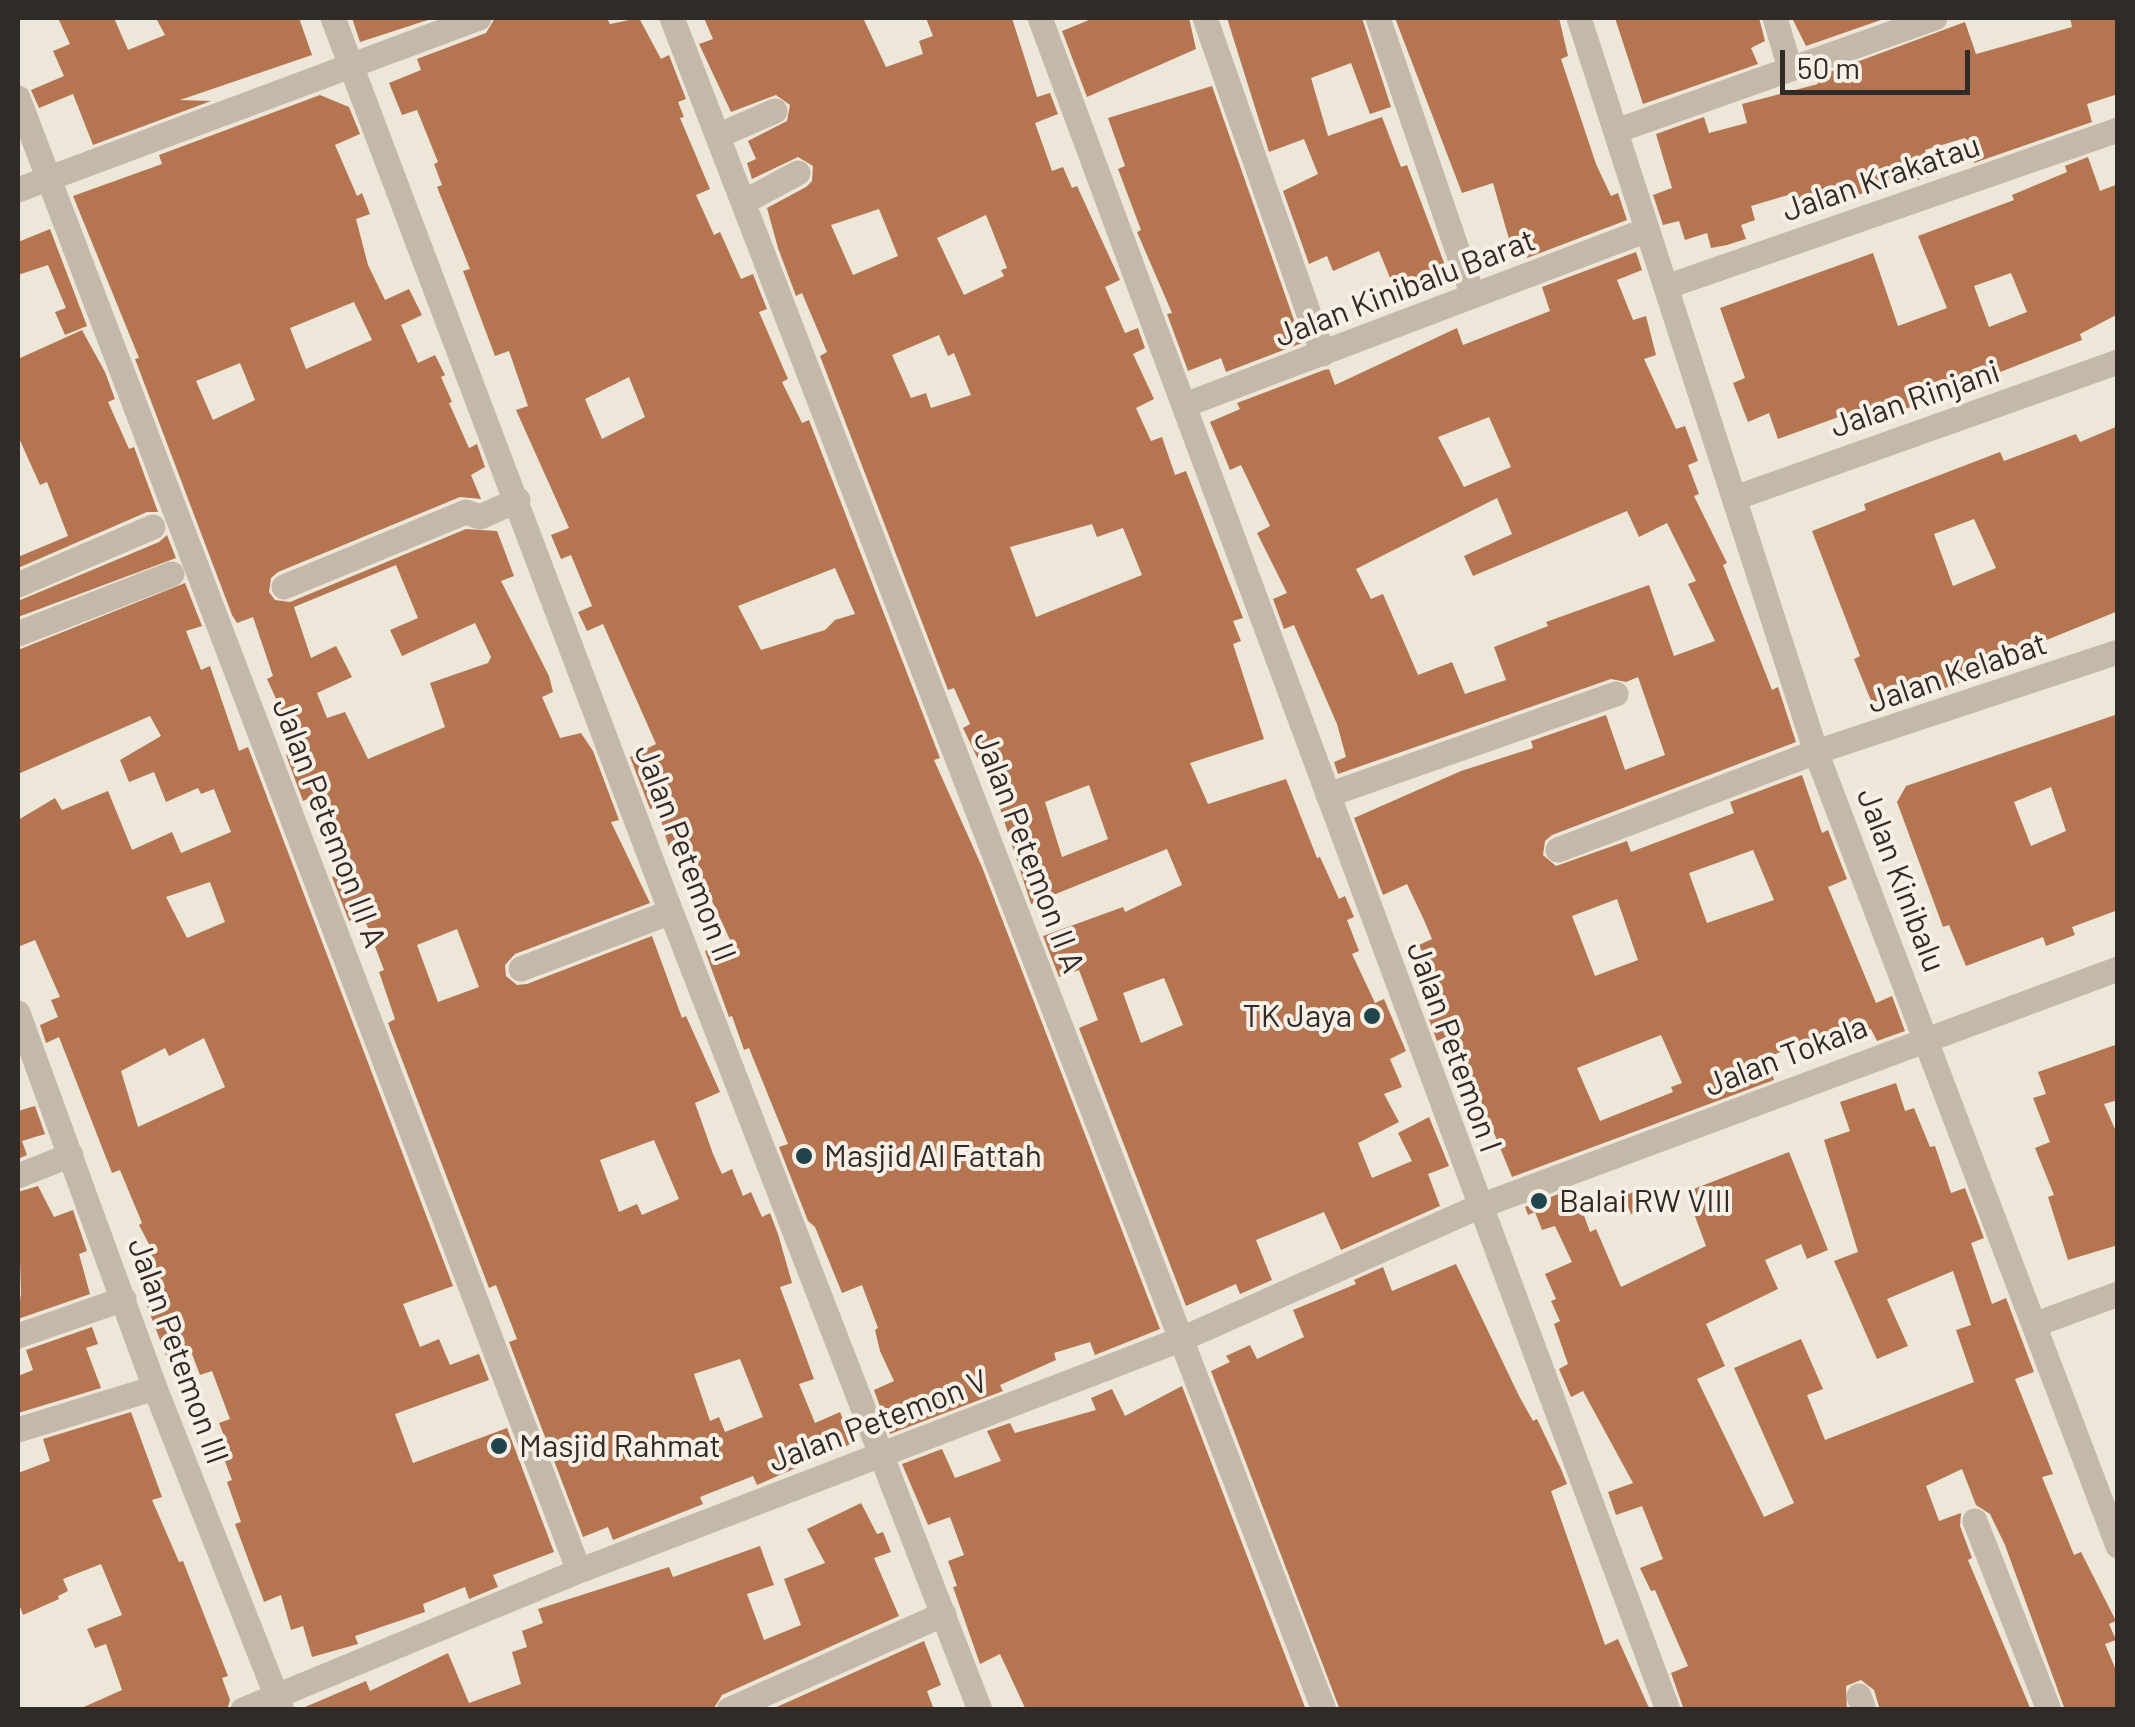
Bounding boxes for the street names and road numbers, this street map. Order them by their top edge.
street label: Jalan Krakatau [1777,126,1985,230]
street label: Jalan Kinibalu Barat [1269,221,1541,355]
street label: Jalan Rinjani [1825,352,2005,446]
street label: Jalan Kelabat [1862,624,2052,722]
street label: Jalan Petemon III A [264,693,394,953]
street label: Jalan Petemon II A [965,726,1093,978]
street label: Jalan Petemon II [626,739,744,967]
street label: Jalan Kinibalu [1848,783,1954,977]
street label: Jalan Petemon I [1398,936,1510,1158]
street label: Jalan Tokala [1699,1007,1873,1105]
street label: Jalan Petemon III [119,1233,237,1469]
street label: Jalan Petemon V [763,1362,993,1480]

